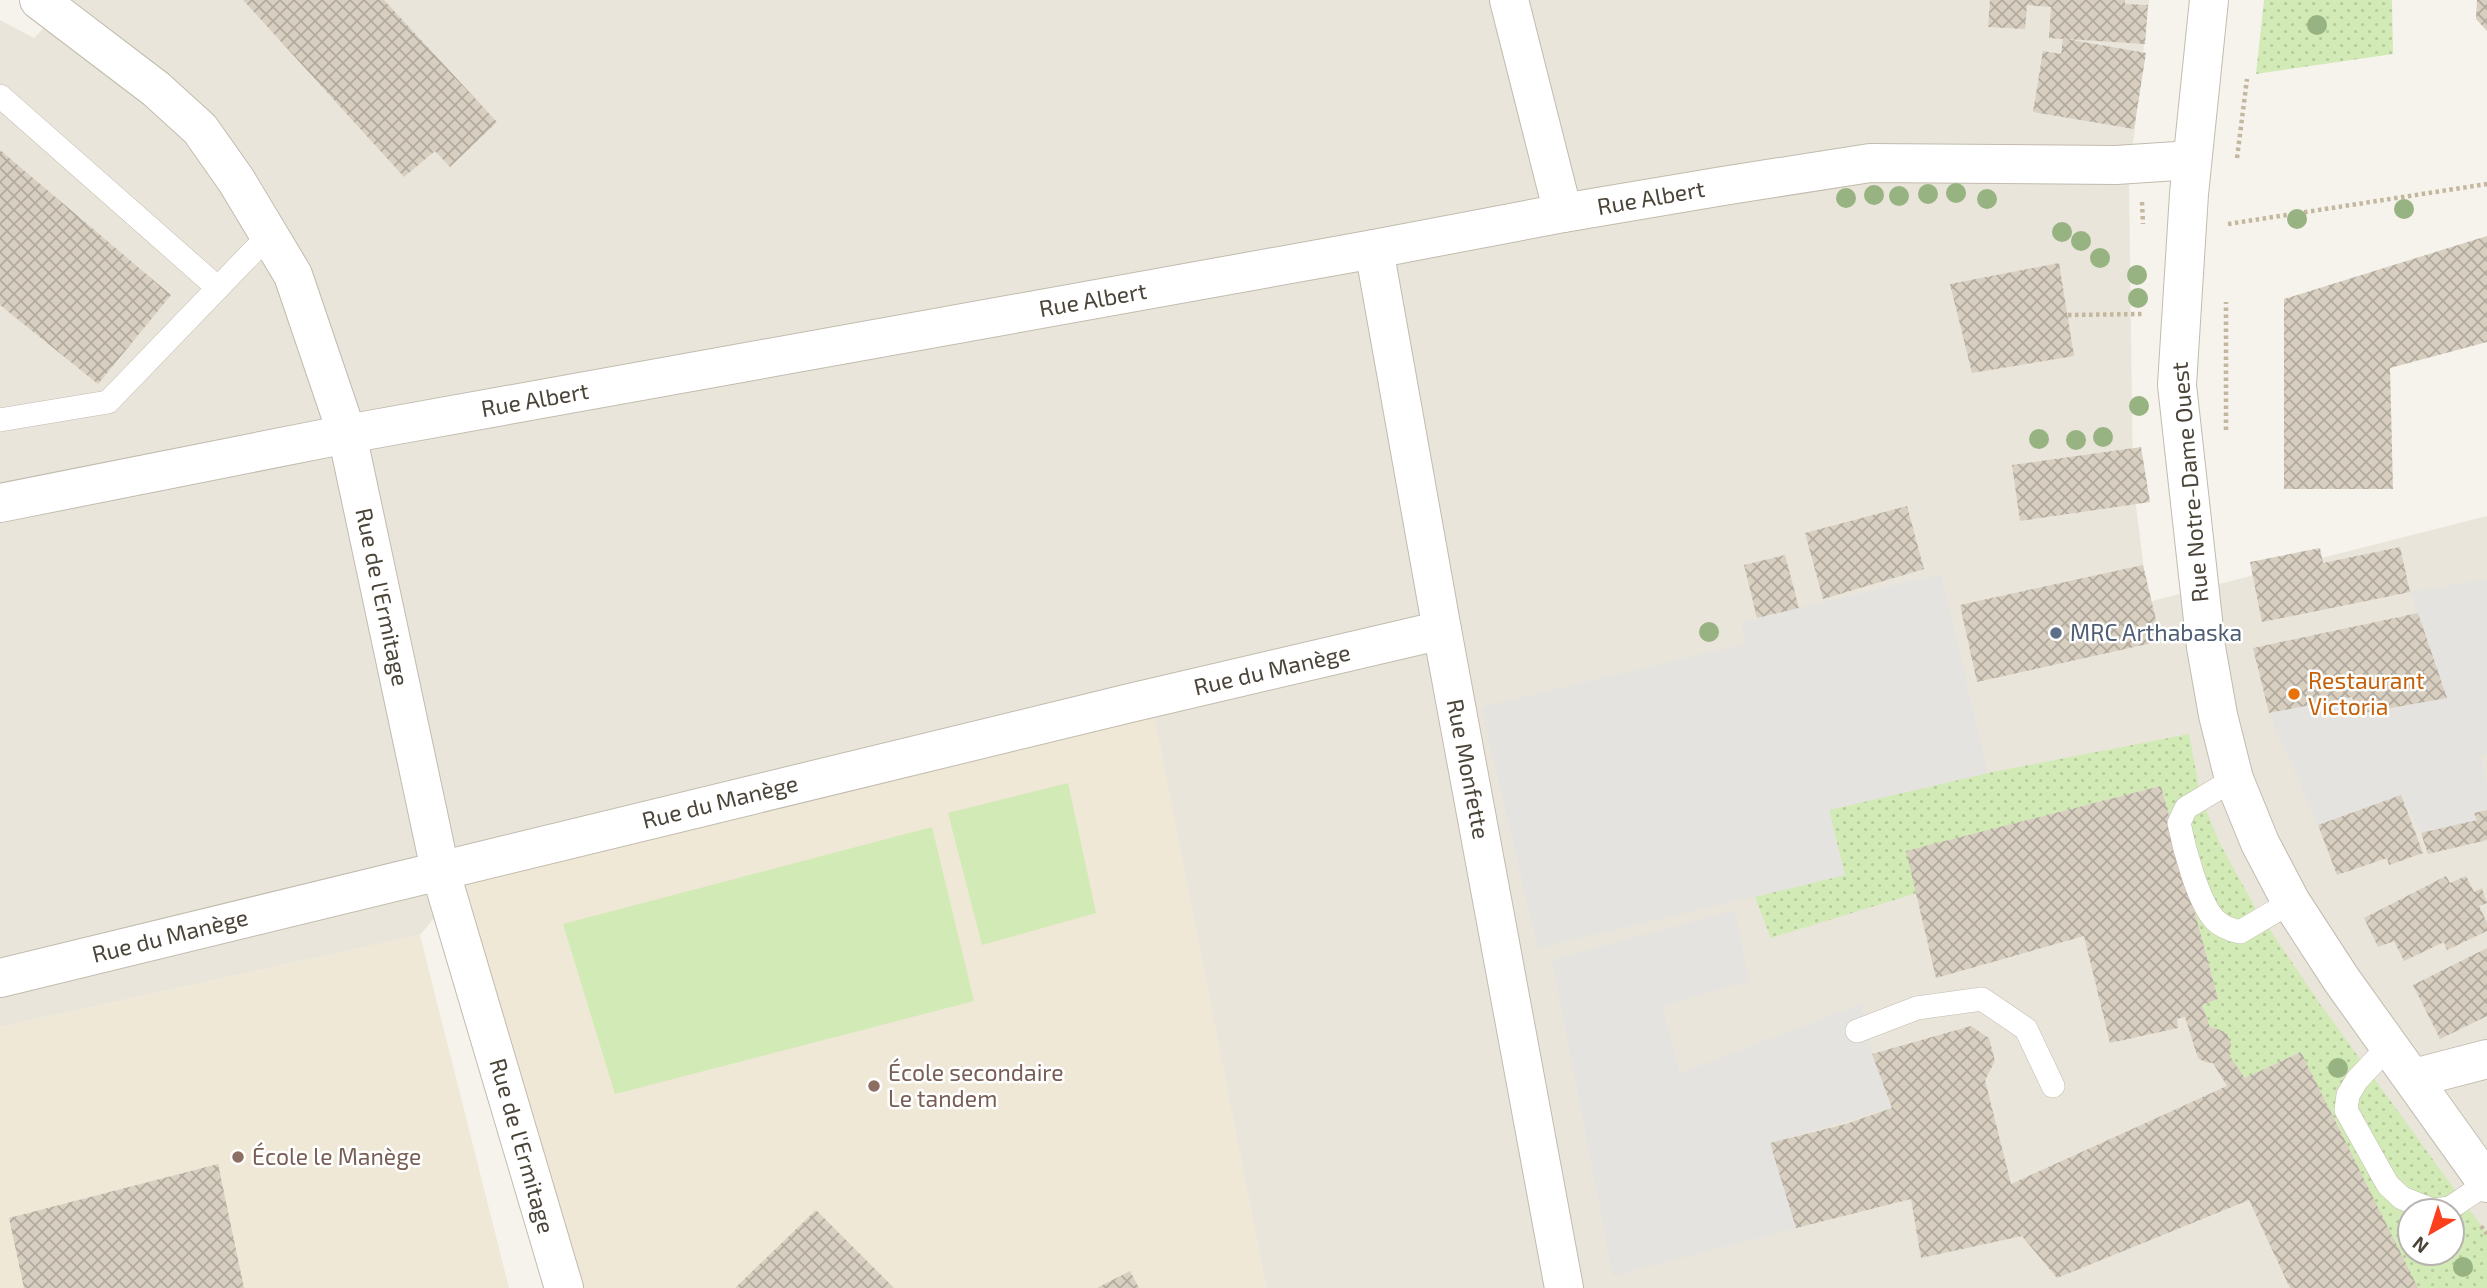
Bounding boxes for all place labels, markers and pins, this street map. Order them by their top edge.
place label: MRC Arthabaska [2070,618,2242,646]
marker: MRC Arthabaska [2048,625,2064,641]
place label: Restaurant Victoria [2308,666,2425,720]
marker: Restaurant Victoria [2286,686,2302,702]
place label: École secondaire Le tandem [888,1058,1064,1112]
marker: École secondaire Le tandem [866,1078,882,1094]
place label: École le Manège [252,1142,421,1170]
marker: École le Manège [230,1149,246,1165]

